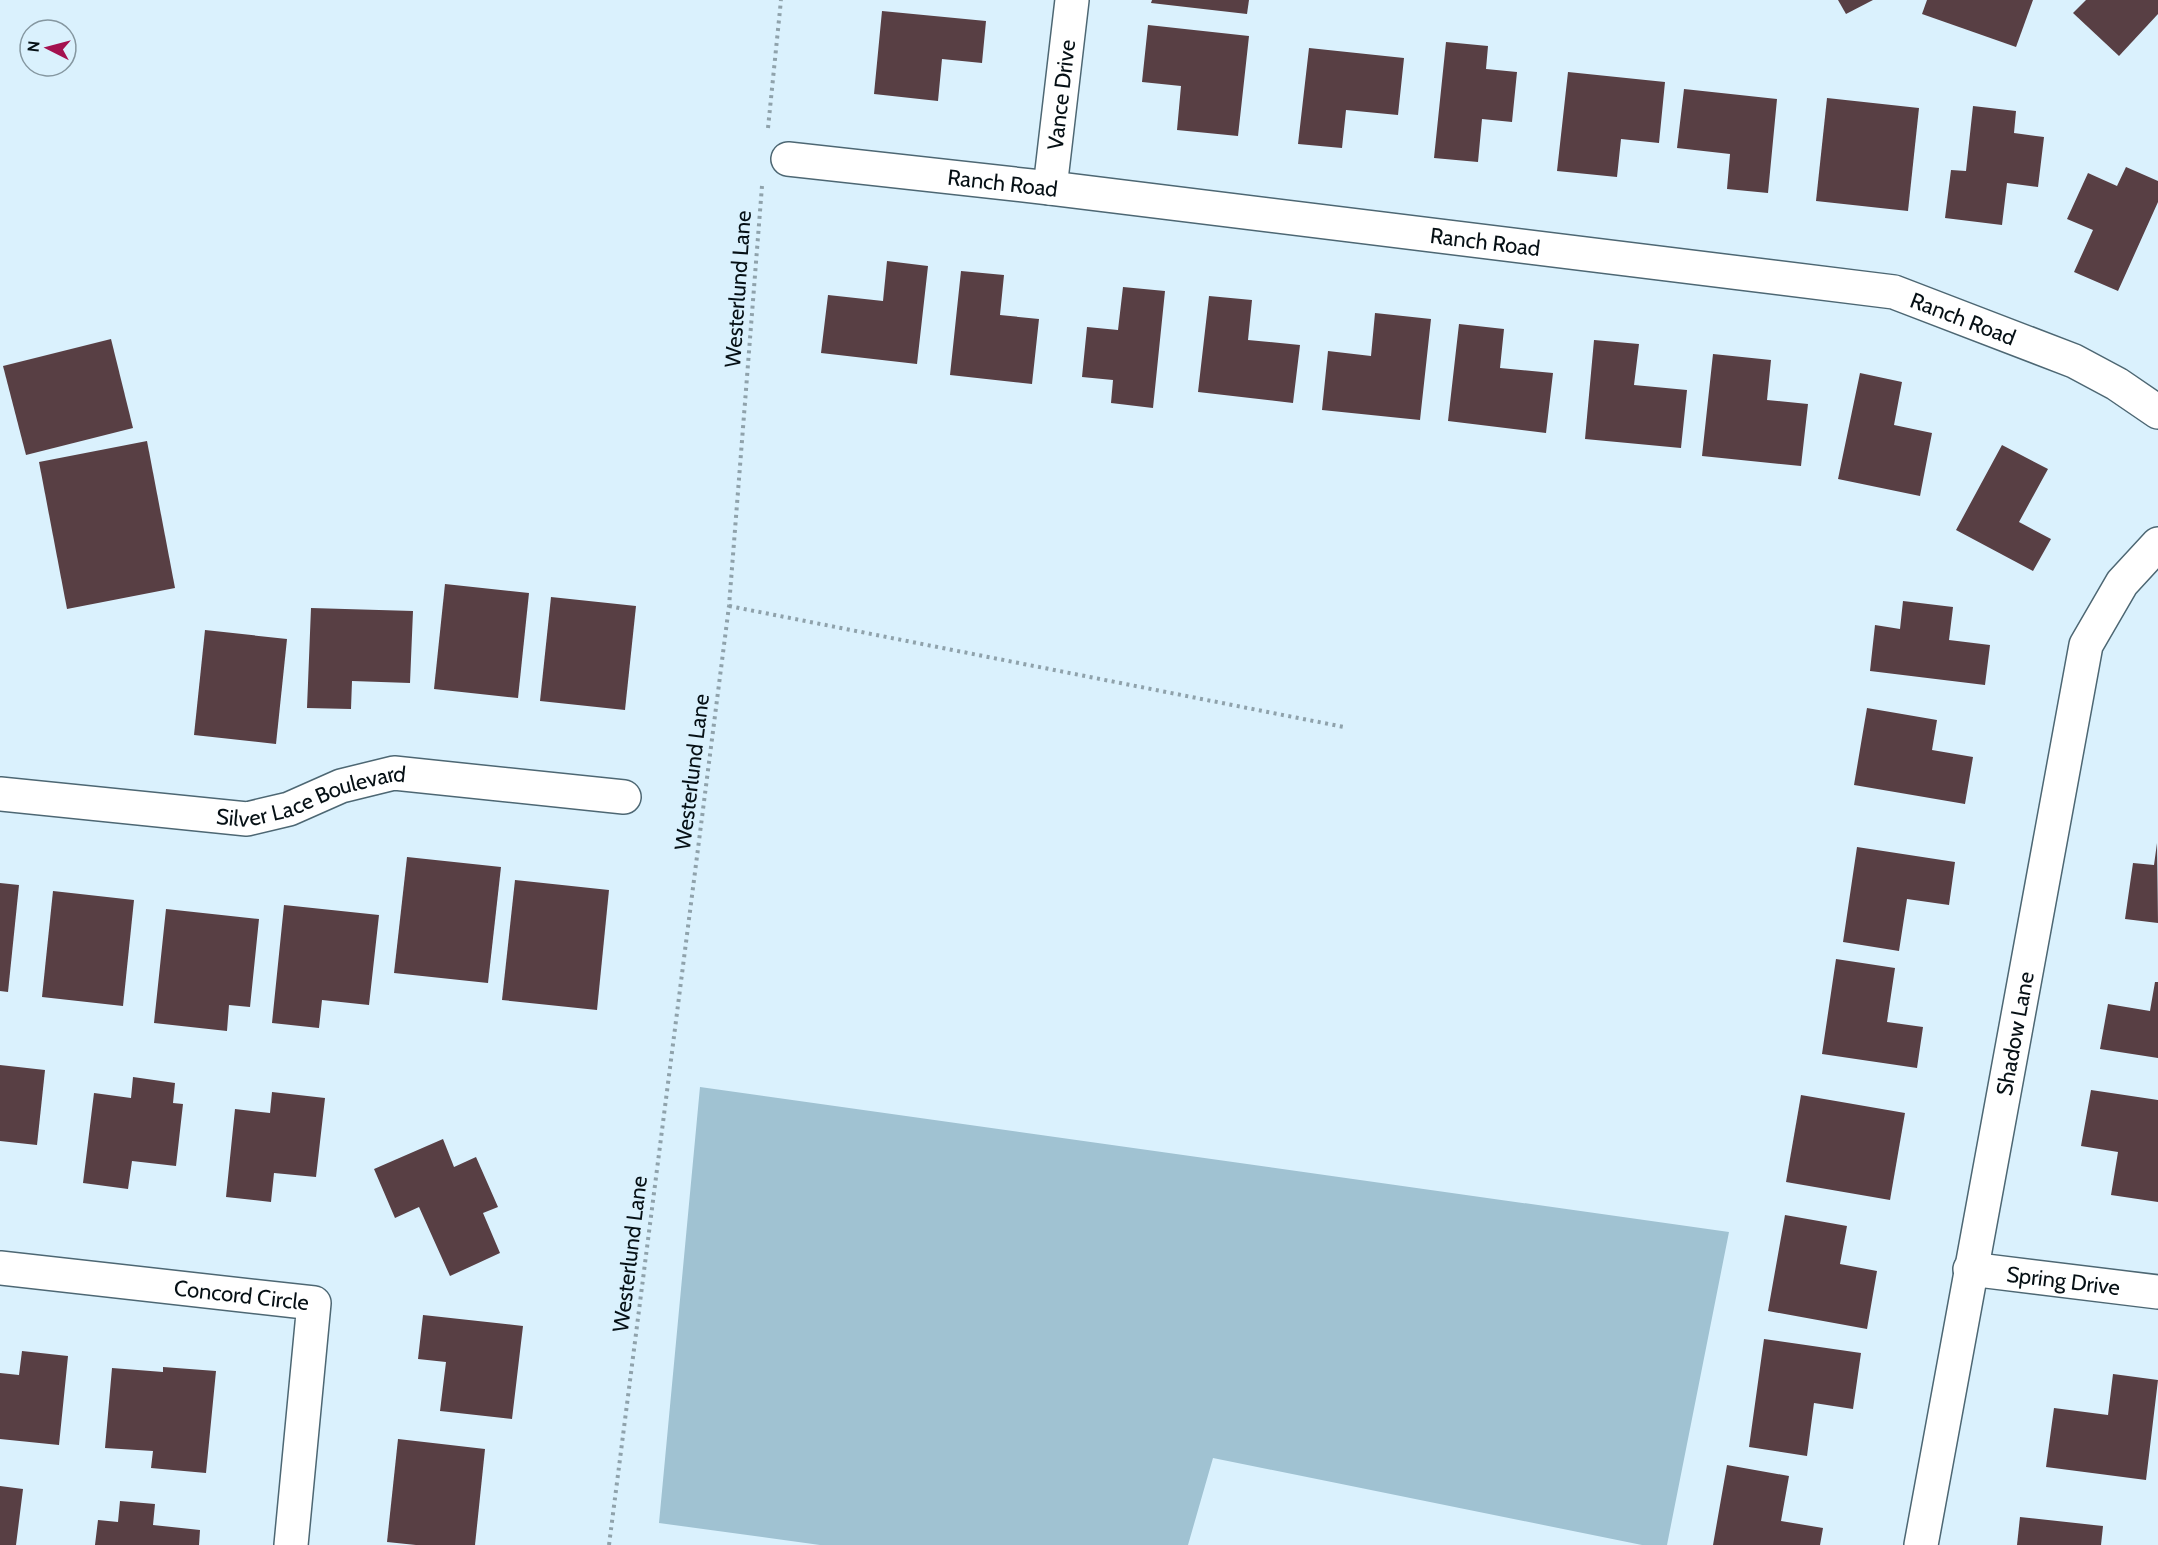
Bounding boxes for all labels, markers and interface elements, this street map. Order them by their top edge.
north arrow [18,18,78,78]
street label: Vance Drive [1041,38,1081,151]
text: N [24,40,44,53]
street label: Ranch Road [946,163,1059,202]
street label: Westerlund Lane [719,210,757,368]
street label: Ranch Road [1429,221,1542,262]
street label: Ranch Road [1907,286,2020,351]
street label: Westerlund Lane [669,692,715,852]
street label: Silver Lace Boulevard [215,760,407,833]
street label: Shadow Lane [1990,969,2039,1098]
street label: Westerlund Lane [607,1174,653,1334]
street label: Spring Drive [2005,1260,2122,1301]
street label: Concord Circle [173,1274,310,1316]

